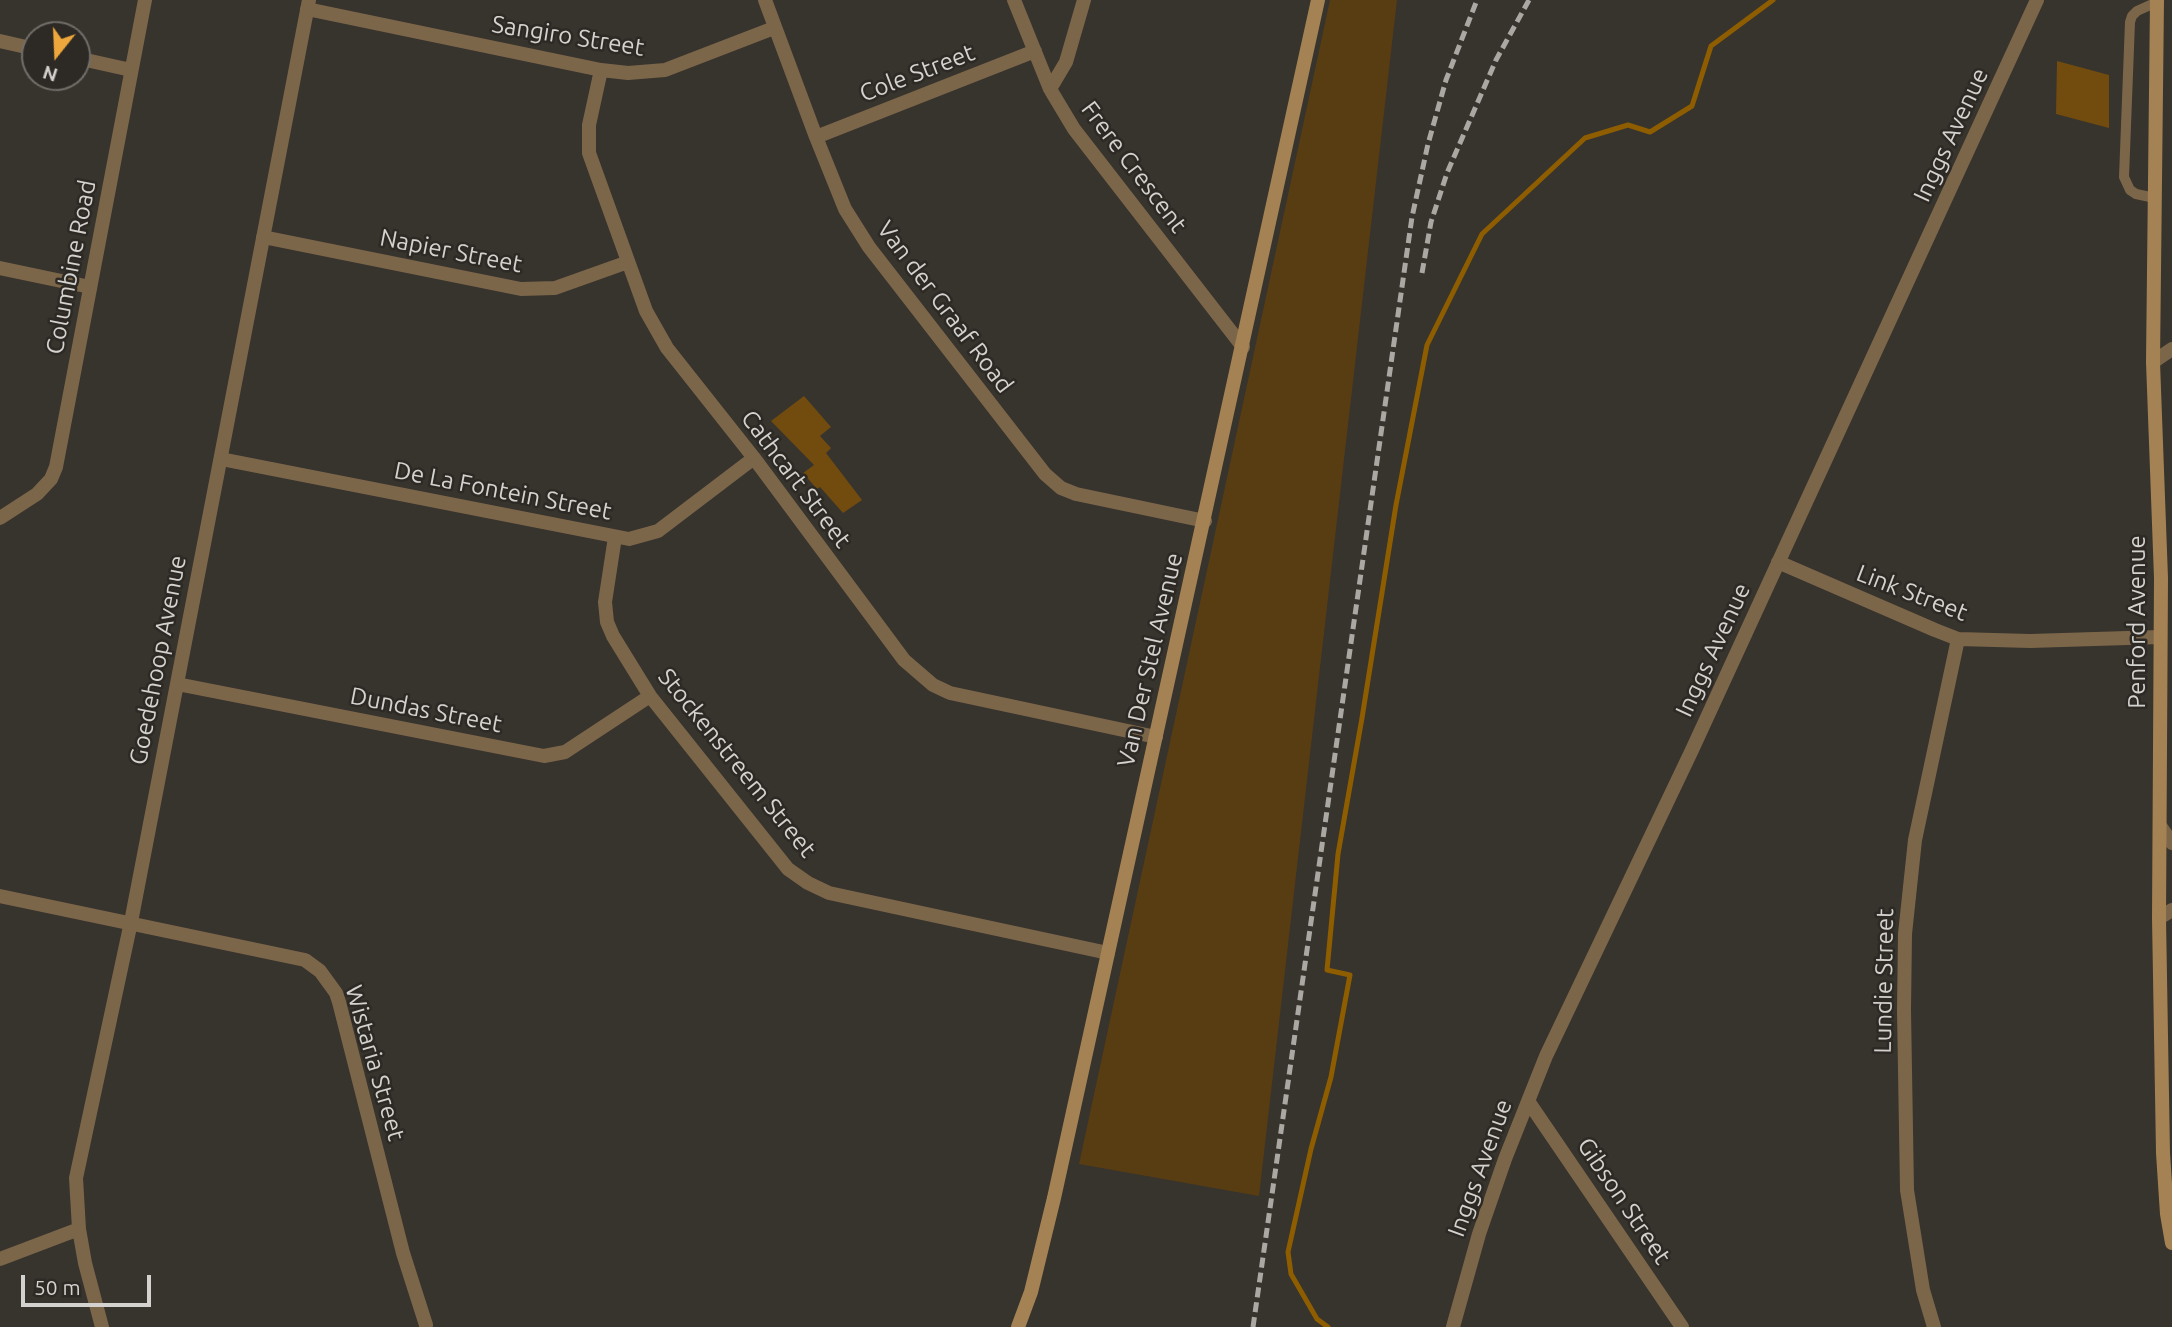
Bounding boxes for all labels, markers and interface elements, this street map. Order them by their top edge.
street label: Sangiro Street [490,10,646,62]
north arrow [21,21,91,91]
street label: Cole Street [855,38,979,108]
text: N [40,61,60,87]
street label: Inggs Avenue [1907,64,1995,206]
street label: Frere Crescent [1075,96,1193,238]
street label: Columbine Road [40,177,102,357]
street label: Van der Graaf Road [871,215,1019,399]
street label: Napier Street [377,223,525,279]
street label: Cathcart Street [735,405,857,553]
street label: De La Fontein Street [392,456,614,526]
street label: Penford Avenue [2123,535,2151,709]
street label: Van Der Stel Avenue [1111,550,1189,770]
street label: Goedehoop Avenue [124,553,192,767]
street label: Link Street [1853,559,1971,627]
street label: Inggs Avenue [1669,579,1757,721]
street label: Stockenstreem Street [652,663,822,863]
street label: Dundas Street [348,681,504,739]
street label: Lundie Street [1868,908,1900,1054]
street label: Wistaria Street [339,982,411,1144]
street label: Inggs Avenue [1442,1095,1518,1241]
street label: Gibson Street [1571,1132,1677,1270]
scale bar [24,1260,154,1304]
text: 50 m [34,1275,81,1299]

